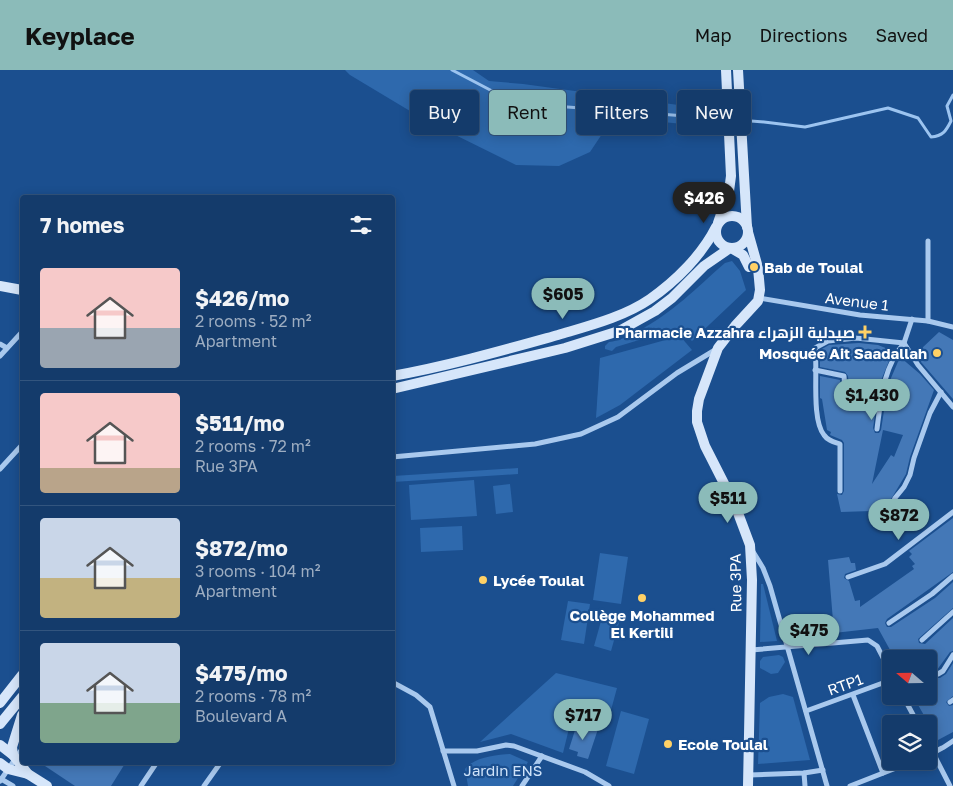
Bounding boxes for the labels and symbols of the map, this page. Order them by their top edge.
pin: $426 [674,182,734,224]
place label: Bab de Toulal [764,258,863,276]
marker: Bab de Toulal [748,261,760,273]
pin: $605 [533,278,593,320]
street label: Avenue 1 [824,288,890,314]
place label: Pharmacie Azzahra صيدلية الزهراء [615,323,855,342]
marker: Pharmacie Azzahra صيدلية الزهراء [859,326,871,338]
place label: Mosquée Ait Saadallah [759,344,927,362]
marker: Mosquée Ait Saadallah [931,347,943,359]
pin: $1,430 [831,378,913,421]
pin: $511 [698,482,758,524]
pin: $872 [869,498,929,541]
street label: Rue 3PA [725,553,745,613]
place label: Lycée Toulal [493,571,585,589]
marker: Lycée Toulal [477,574,489,586]
marker: Collège Mohammed El Kertili [636,592,648,604]
place label: Collège Mohammed El Kertili [570,606,714,641]
pin: $475 [779,614,839,656]
north arrow [882,650,938,705]
street label: RTP1 [825,669,865,699]
pin: $717 [553,698,613,741]
place label: Ecole Toulal [678,735,768,753]
marker: Ecole Toulal [662,738,674,750]
park label: Jardin ENS [464,761,542,779]

